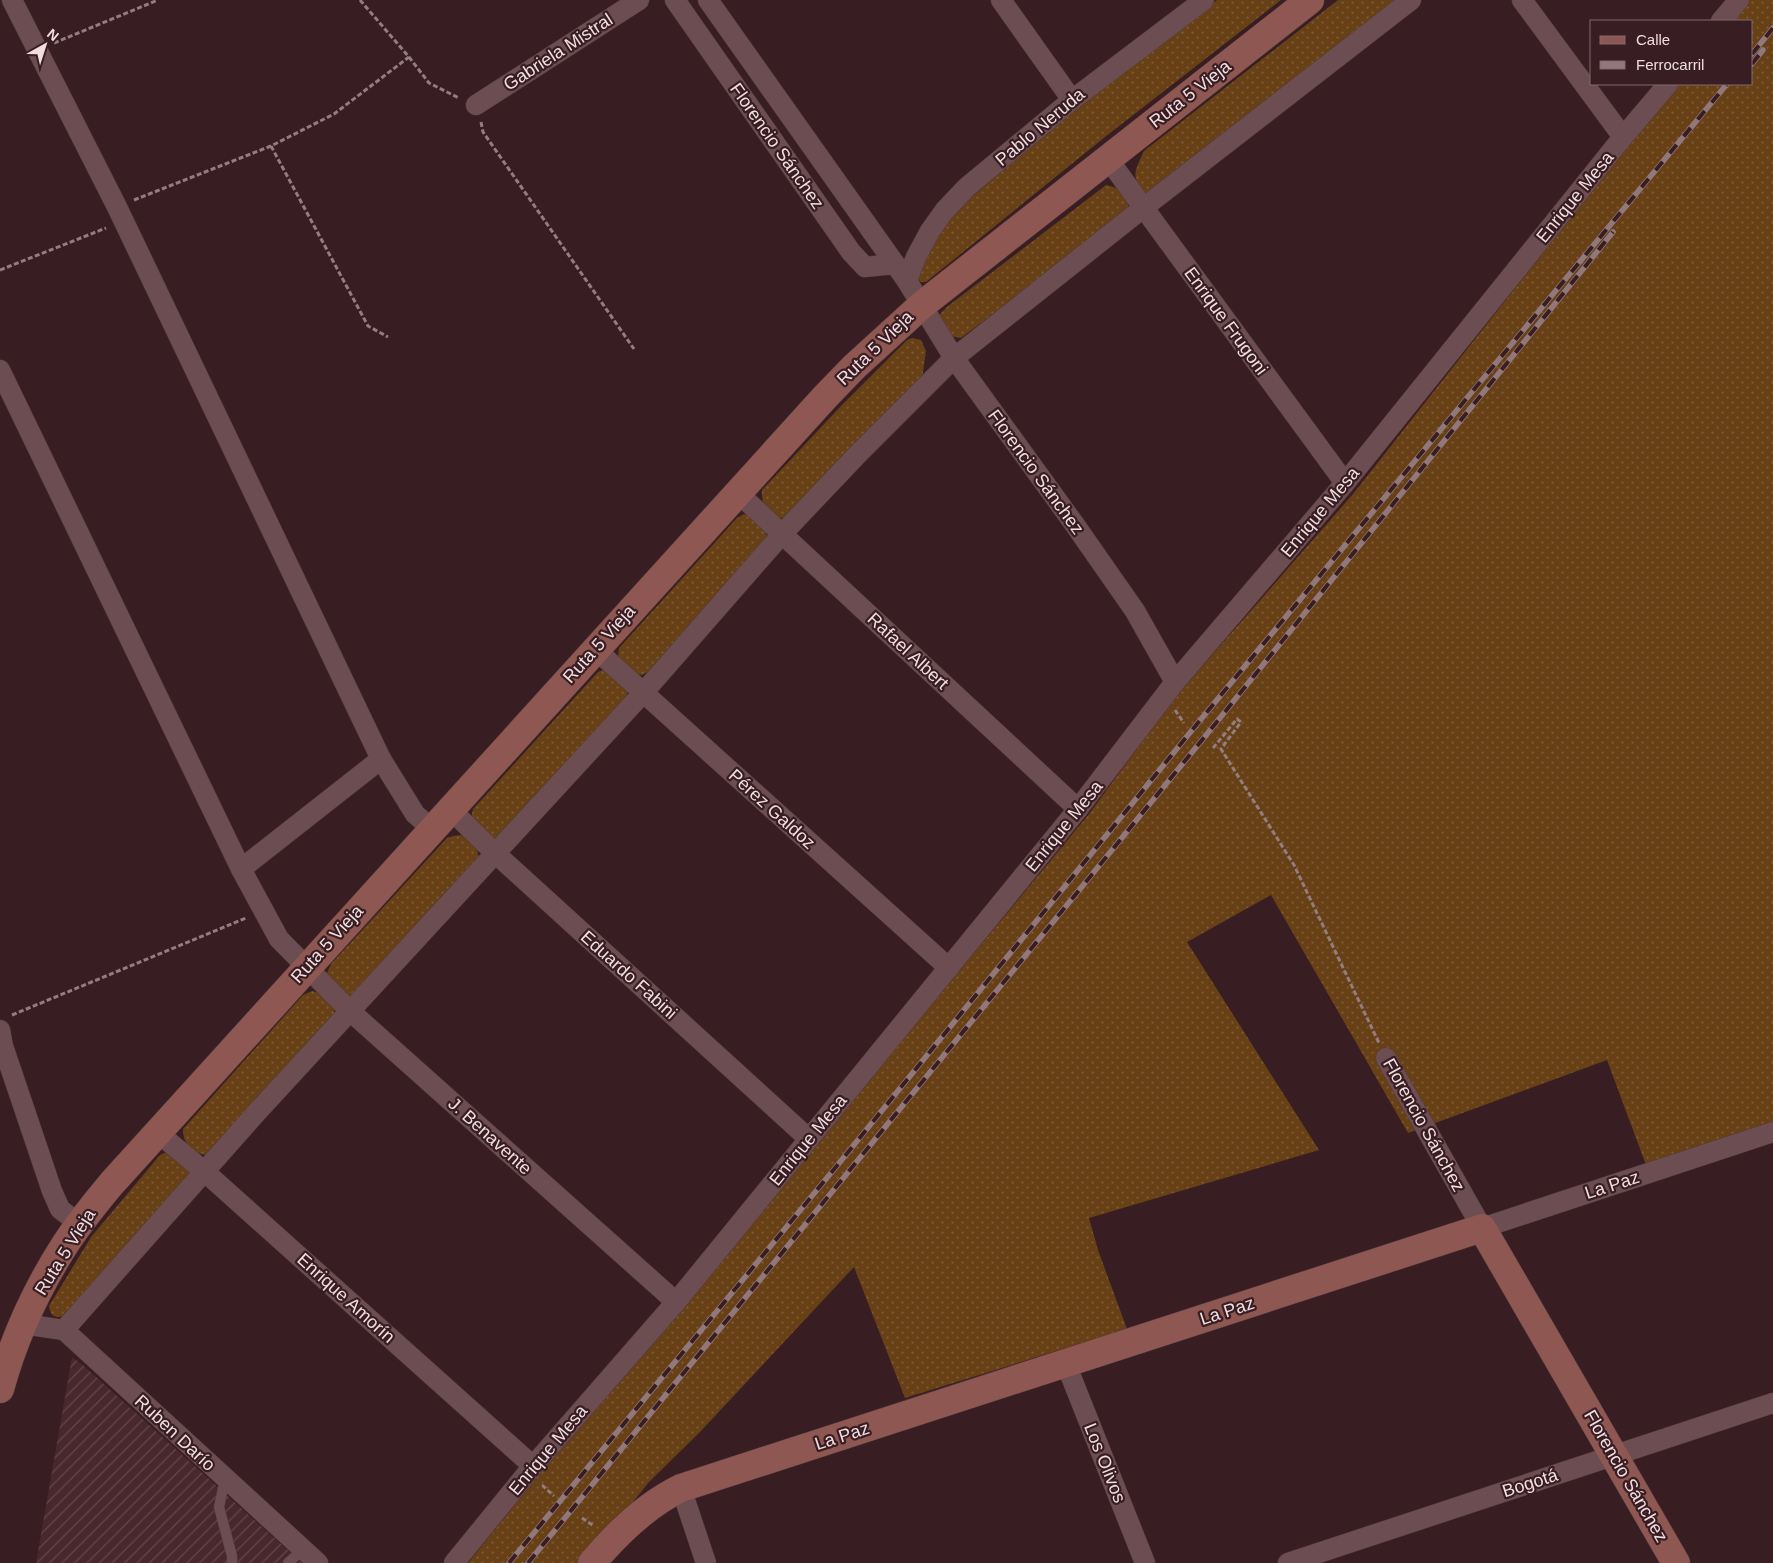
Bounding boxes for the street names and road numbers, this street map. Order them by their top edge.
street label: Gabriela Mistral [500,9,616,95]
street label: Ruta 5 Vieja [1145,55,1235,132]
street label: Florencio Sánchez [726,79,828,213]
street label: Pablo Neruda [991,83,1089,170]
street label: Enrique Mesa [1532,147,1618,246]
street label: Enrique Frugoni [1180,263,1272,379]
street label: Ruta 5 Vieja [833,306,918,389]
street label: Florencio Sánchez [984,406,1088,538]
street label: Enrique Mesa [1277,462,1364,561]
street label: Ruta 5 Vieja [559,600,640,687]
street label: Rafael Albert [863,609,953,693]
street label: Pérez Galdoz [725,765,819,853]
street label: Enrique Mesa [1021,776,1107,875]
street label: Ruta 5 Vieja [287,900,368,987]
street label: Eduardo Fabini [577,927,681,1023]
street label: Florencio Sánchez [1379,1055,1469,1195]
street label: Enrique Mesa [765,1090,851,1189]
street label: J. Benavente [444,1093,536,1179]
street label: La Paz [1582,1167,1642,1203]
street label: Ruta 5 Vieja [31,1204,100,1299]
street label: Enrique Amorín [293,1249,399,1347]
street label: La Paz [1197,1293,1257,1329]
street label: Ruben Darío [131,1391,219,1475]
street label: Enrique Mesa [505,1400,592,1499]
street label: Florencio Sánchez [1580,1406,1672,1546]
street label: La Paz [812,1418,872,1454]
street label: Los Olivos [1080,1420,1130,1506]
street label: Bogotá [1500,1464,1561,1501]

